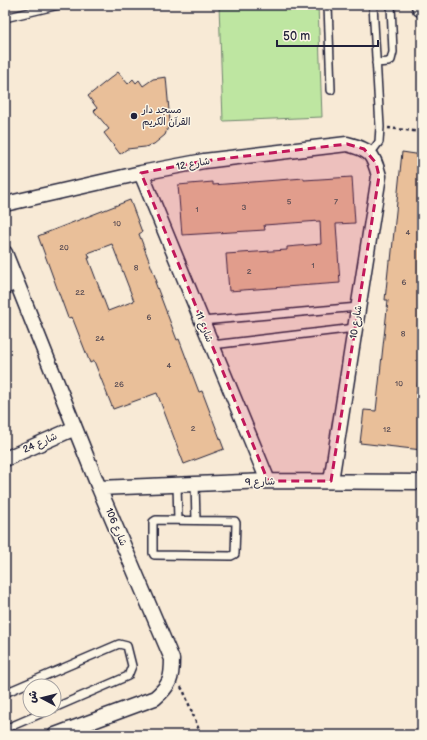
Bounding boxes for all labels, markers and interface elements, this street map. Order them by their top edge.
scale bar [277,22,378,48]
text: 50 m [283,29,310,44]
place label: مسجد دار القرآن الكريم [141,104,191,129]
marker: مسجد دار القرآن الكريم [129,111,139,121]
street label: شارع 12 [175,155,211,174]
house number: 5 [287,197,292,206]
house number: 7 [334,197,338,206]
house number: 3 [242,203,247,212]
house number: 1 [195,205,199,214]
house number: 10 [113,219,121,228]
house number: 4 [406,228,411,237]
house number: 20 [59,243,69,252]
house number: 1 [311,261,315,270]
house number: 8 [134,263,139,272]
house number: 2 [247,267,252,276]
house number: 6 [402,278,407,287]
house number: 22 [75,288,85,297]
street label: شارع 10 [347,304,366,340]
street label: شارع 11 [191,310,216,345]
house number: 6 [147,313,152,322]
house number: 8 [401,329,406,338]
house number: 24 [95,334,105,343]
house number: 4 [167,361,172,370]
house number: 10 [395,379,403,388]
house number: 26 [114,380,124,389]
house number: 2 [191,424,196,433]
house number: 12 [383,425,391,434]
street label: شارع 24 [21,430,60,457]
street label: شارع 9 [245,475,276,490]
street label: شارع 106 [102,506,129,548]
north arrow [22,678,62,718]
text: ش [25,690,40,704]

